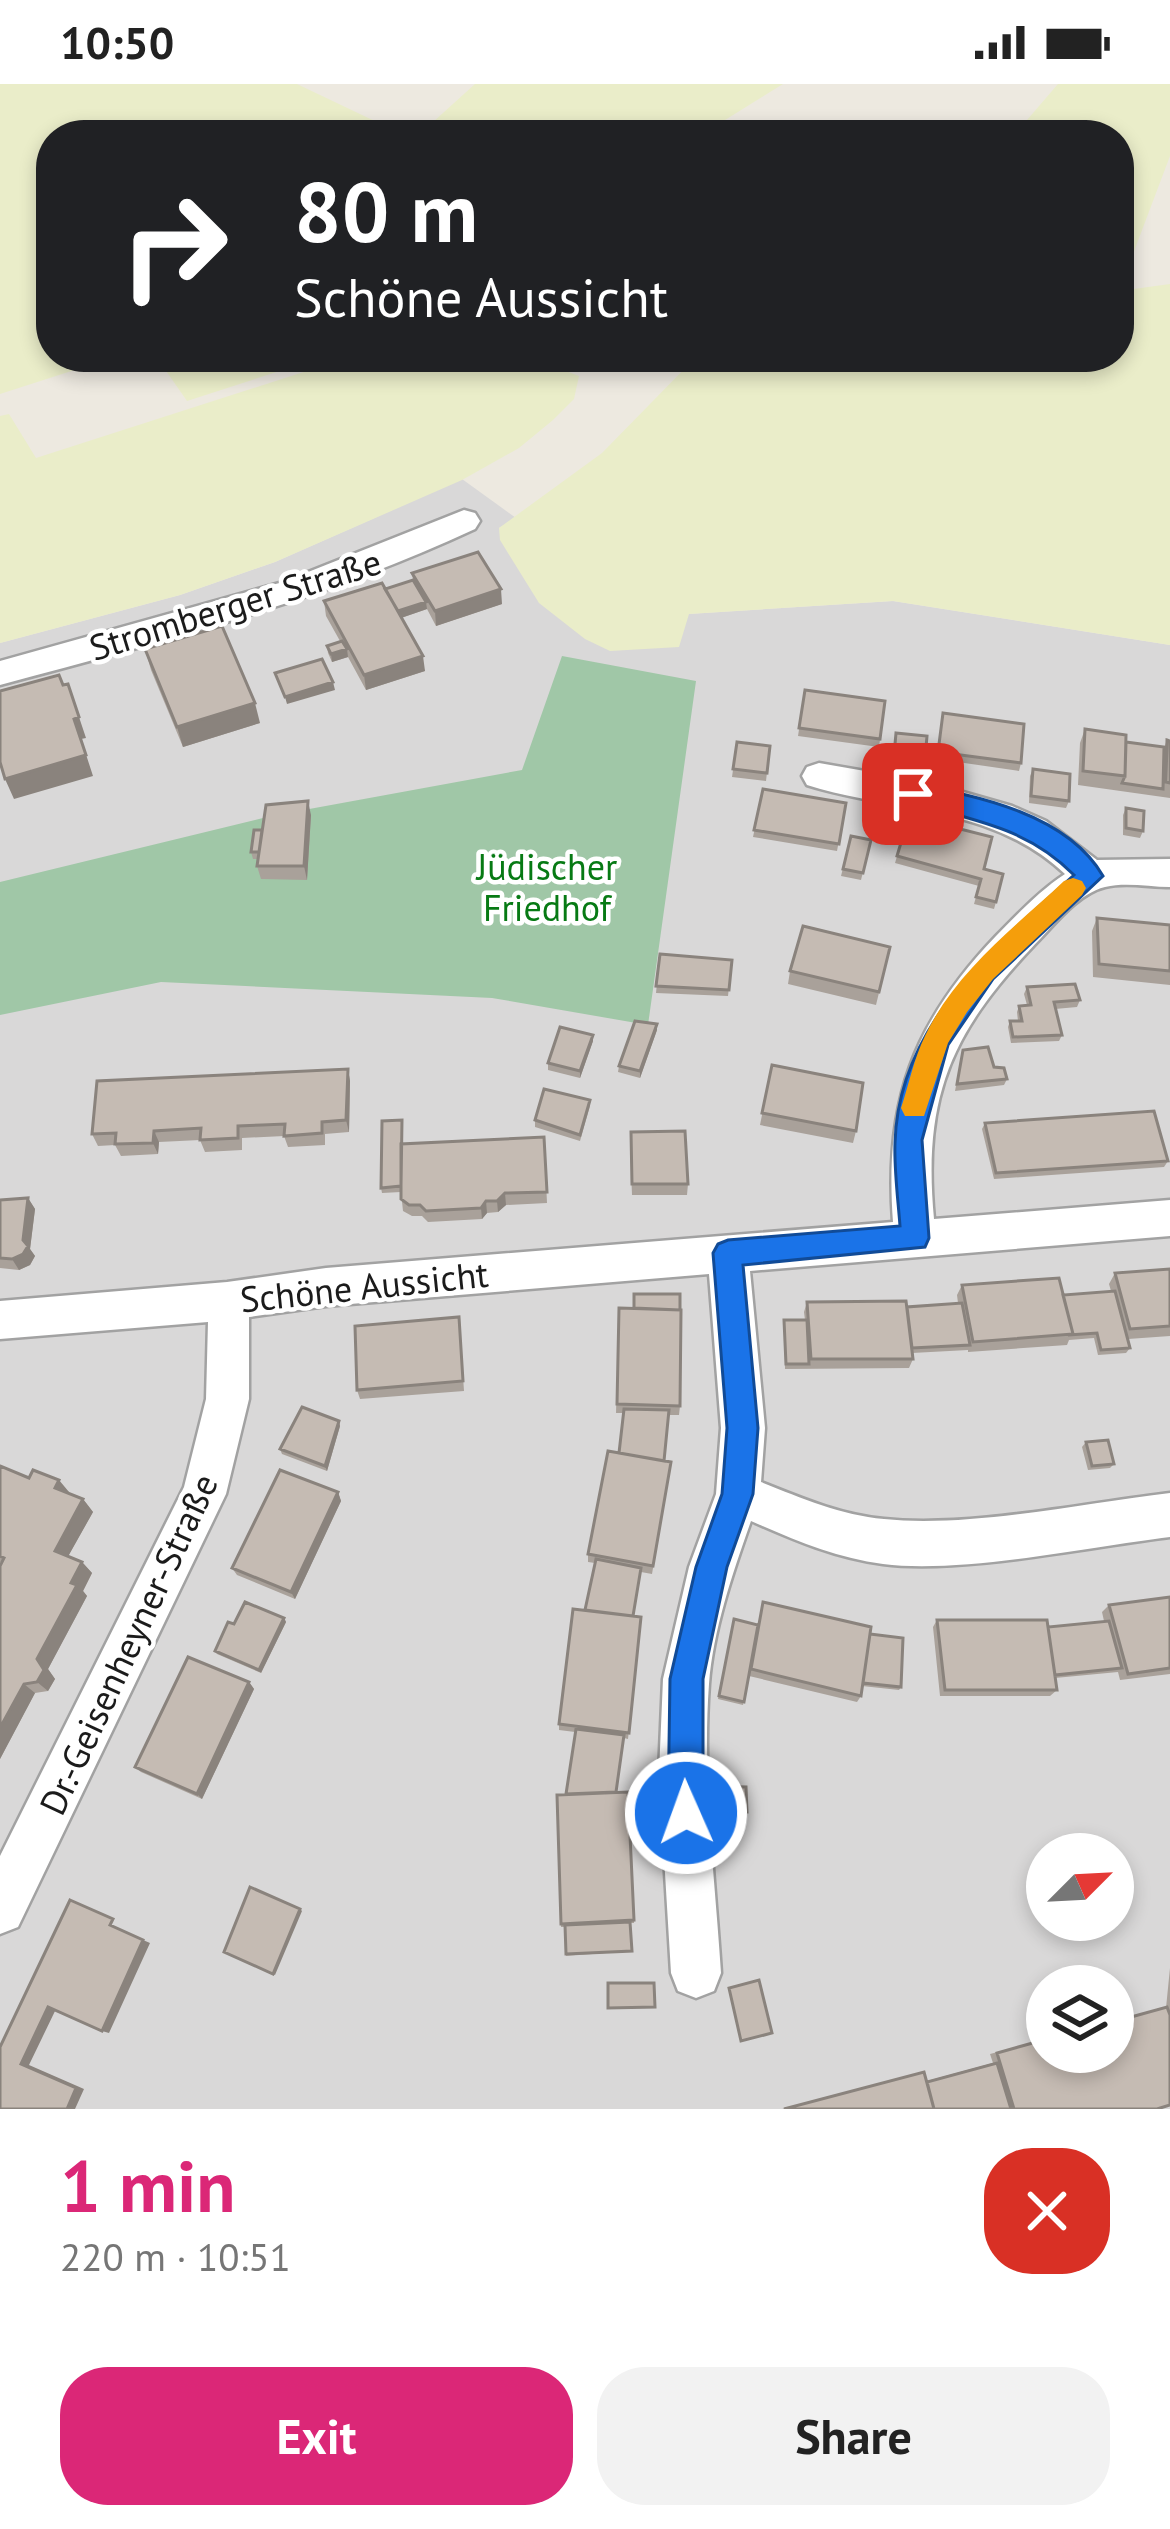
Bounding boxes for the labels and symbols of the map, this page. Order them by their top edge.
street label: Stromberger Straße [83,537,387,671]
pin [862,743,964,845]
park label: Jüdischer Friedhof [475,843,617,931]
street label: Schöne Aussicht [238,1250,490,1322]
street label: Dr.-Geisenheyner-Straße [28,1466,228,1822]
position arrow [623,1750,749,1876]
north arrow [1026,1833,1134,1941]

